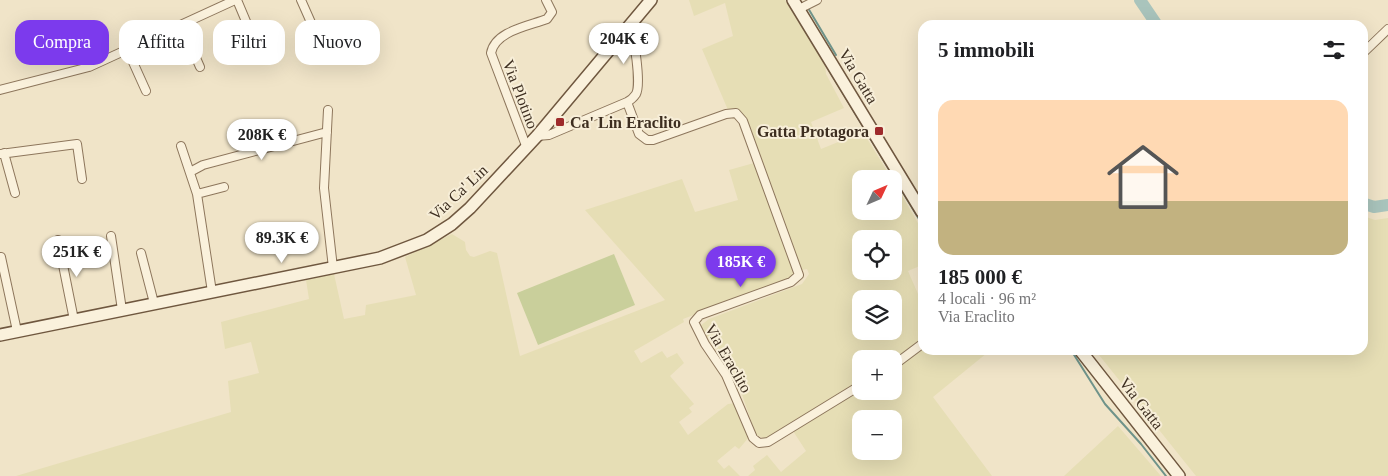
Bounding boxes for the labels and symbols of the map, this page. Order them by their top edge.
pin: 204K € [583,22,665,65]
street label: Via Gatta [836,46,882,107]
street label: Via Plotino [500,57,541,131]
place label: Ca' Lin Eraclito [570,114,681,131]
marker: Ca' Lin Eraclito [554,116,566,128]
pin: 208K € [221,119,303,161]
place label: Gatta Protagora [757,123,869,141]
marker: Gatta Protagora [873,125,885,137]
street label: Via Ca' Lin [426,161,491,223]
north arrow [852,170,902,220]
pin: 89.3K € [236,222,328,264]
pin: 251K € [36,236,118,278]
pin: 185K € [700,246,782,288]
street label: Via Eraclito [702,321,755,396]
street label: Via Gatta [1116,374,1167,432]

